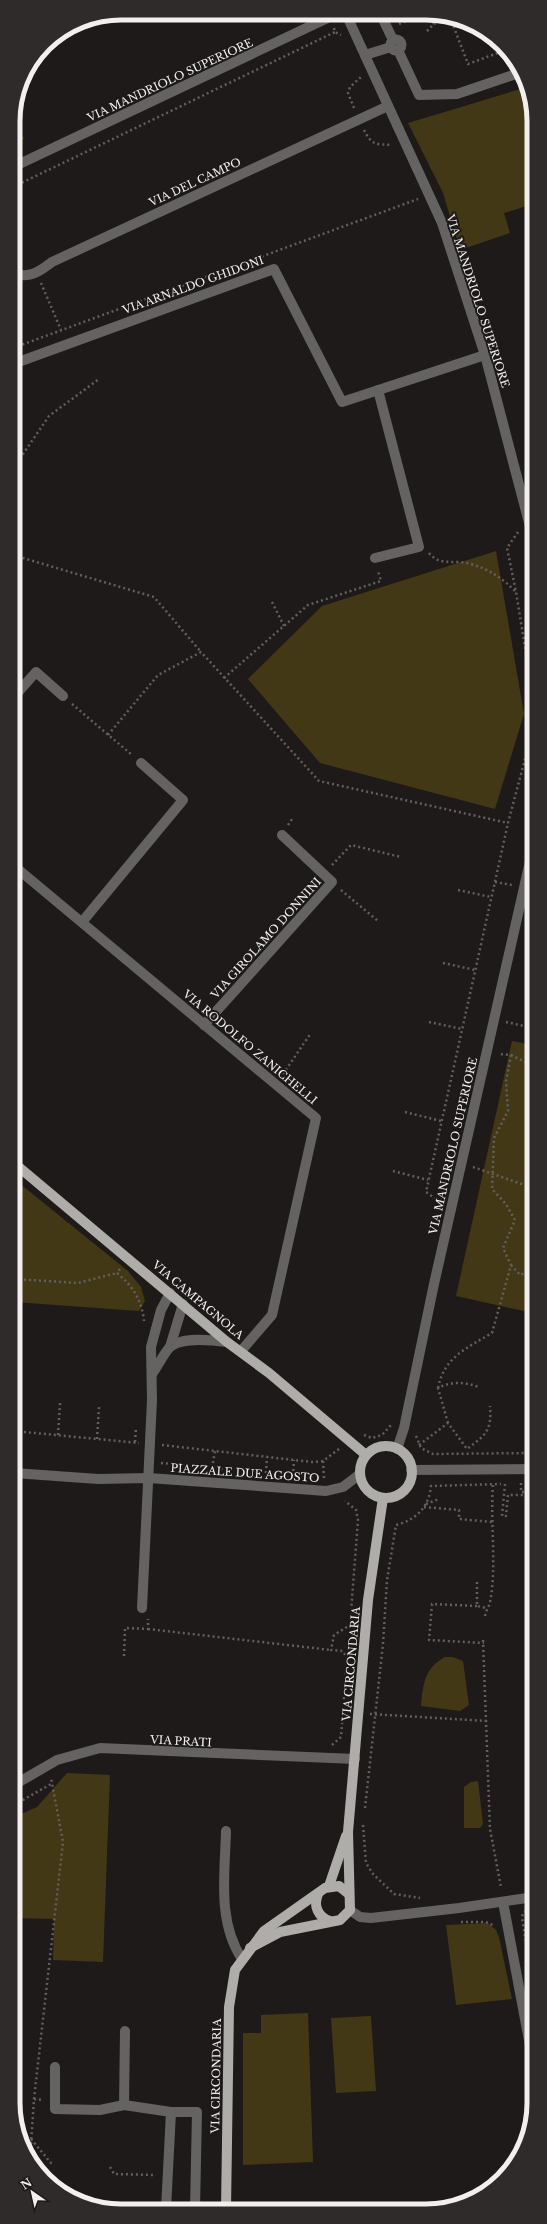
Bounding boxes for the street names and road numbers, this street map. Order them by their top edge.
street label: VIA MANDRIOLO SUPERIORE [84,35,255,125]
street label: VIA DEL CAMPO [146,155,243,210]
street label: VIA MANDRIOLO SUPERIORE [443,212,513,389]
street label: VIA ARNALDO GHIDONI [119,253,266,317]
street label: VIA GIROLAMO DONNINI [207,874,324,1002]
street label: VIA RODOLFO ZANICHELLI [179,986,320,1108]
street label: VIA MANDRIOLO SUPERIORE [426,1056,480,1237]
street label: VIA CAMPAGNOLA [149,1257,247,1343]
street label: PIAZZALE DUE AGOSTO [170,1461,320,1485]
street label: VIA CIRCONDARIA [339,1606,363,1723]
street label: VIA PRATI [149,1732,213,1750]
street label: VIA CIRCONDARIA [208,2018,224,2135]

